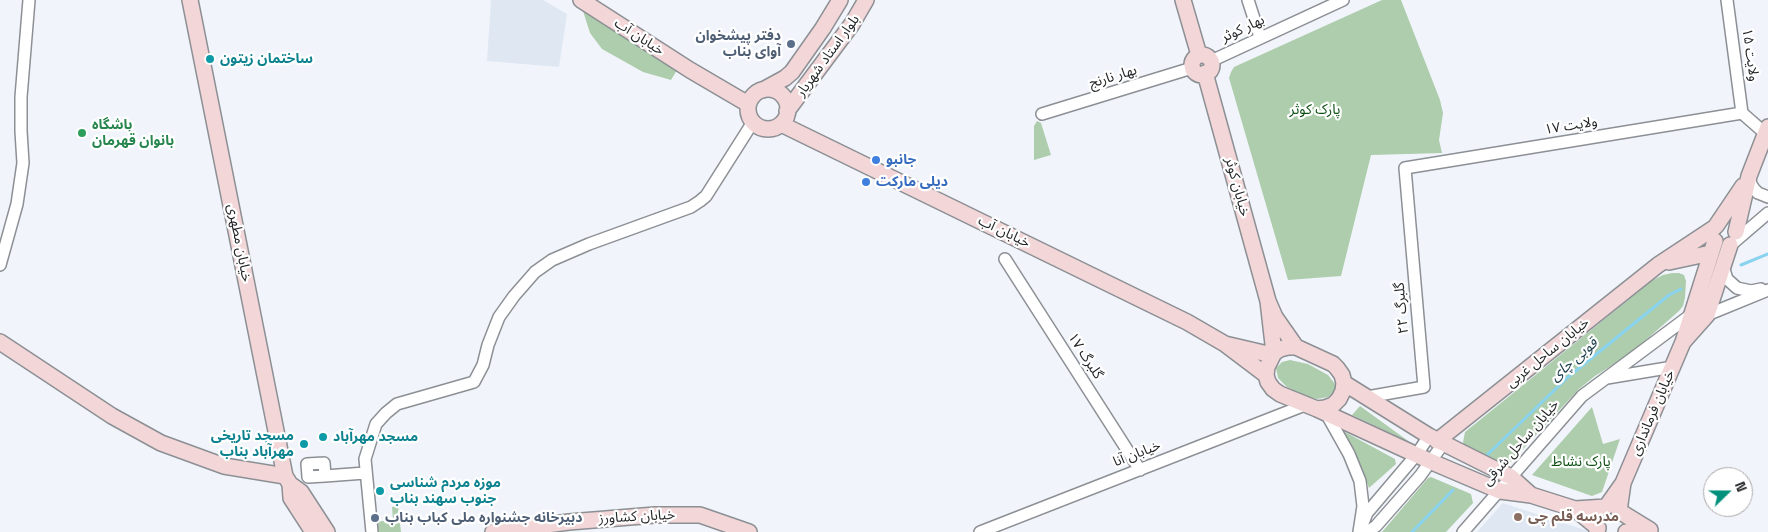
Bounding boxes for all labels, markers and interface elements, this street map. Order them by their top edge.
street label: بلوار استاد شهریار [793,12,863,100]
street label: بهار کوثر [1219,12,1267,46]
street label: خیابان آب [611,15,667,59]
street label: ولایت ۱۵ [1738,27,1762,83]
place label: دفتر پیشخوان آوای بناب [695,28,781,60]
marker: دفتر پیشخوان آوای بناب [785,38,797,50]
place label: ساختمان زیتون [220,51,313,67]
marker: ساختمان زیتون [204,53,216,65]
street label: بهار نارنج [1087,62,1139,92]
park label: پارک کوثر [1290,102,1340,118]
street label: ولایت ۱۷ [1543,114,1599,138]
place label: باشگاه بانوان قهرمان [92,117,174,150]
marker: باشگاه بانوان قهرمان [76,127,88,139]
place label: جانبو [886,152,916,168]
marker: جانبو [870,154,882,166]
street label: خیابان کوثر [1221,156,1253,218]
place label: دیلی مارکت [876,174,948,190]
marker: دیلی مارکت [860,176,872,188]
street label: خیابان مطهری [223,203,255,283]
street label: خیابان آب [975,212,1033,252]
street label: گلبرگ ۲۲ [1391,282,1413,334]
street label: خیابان ساحل غربی [1503,314,1593,392]
street label: گلبرگ ۱۷ [1064,330,1106,382]
water label: قوبی چای [1546,334,1602,386]
street label: خیابان فرمانداری [1627,368,1679,458]
street label: خیابان ساحل شرقی [1479,397,1563,489]
place label: مسجد تاریخی مهرآباد بناب [211,428,294,461]
place label: مسجد مهرآباد [333,429,418,445]
marker: مسجد مهرآباد [317,431,329,443]
street label: خیابان آنا [1111,437,1163,471]
marker: مسجد تاریخی مهرآباد بناب [298,438,310,450]
park label: پارک نشاط [1551,454,1611,470]
north arrow [1703,467,1753,517]
place label: موزه مردم شناسی جنوب سهند بناب [390,475,501,508]
text: N [1731,479,1751,494]
marker: موزه مردم شناسی جنوب سهند بناب [374,485,386,497]
street label: خیابان کشاورز [598,507,676,527]
place label: مدرسه قلم چی [1528,509,1619,525]
place label: دبیرخانه جشنواره ملی کباب بناب [385,510,582,526]
marker: مدرسه قلم چی [1512,511,1524,523]
marker: دبیرخانه جشنواره ملی کباب بناب [369,512,381,524]

